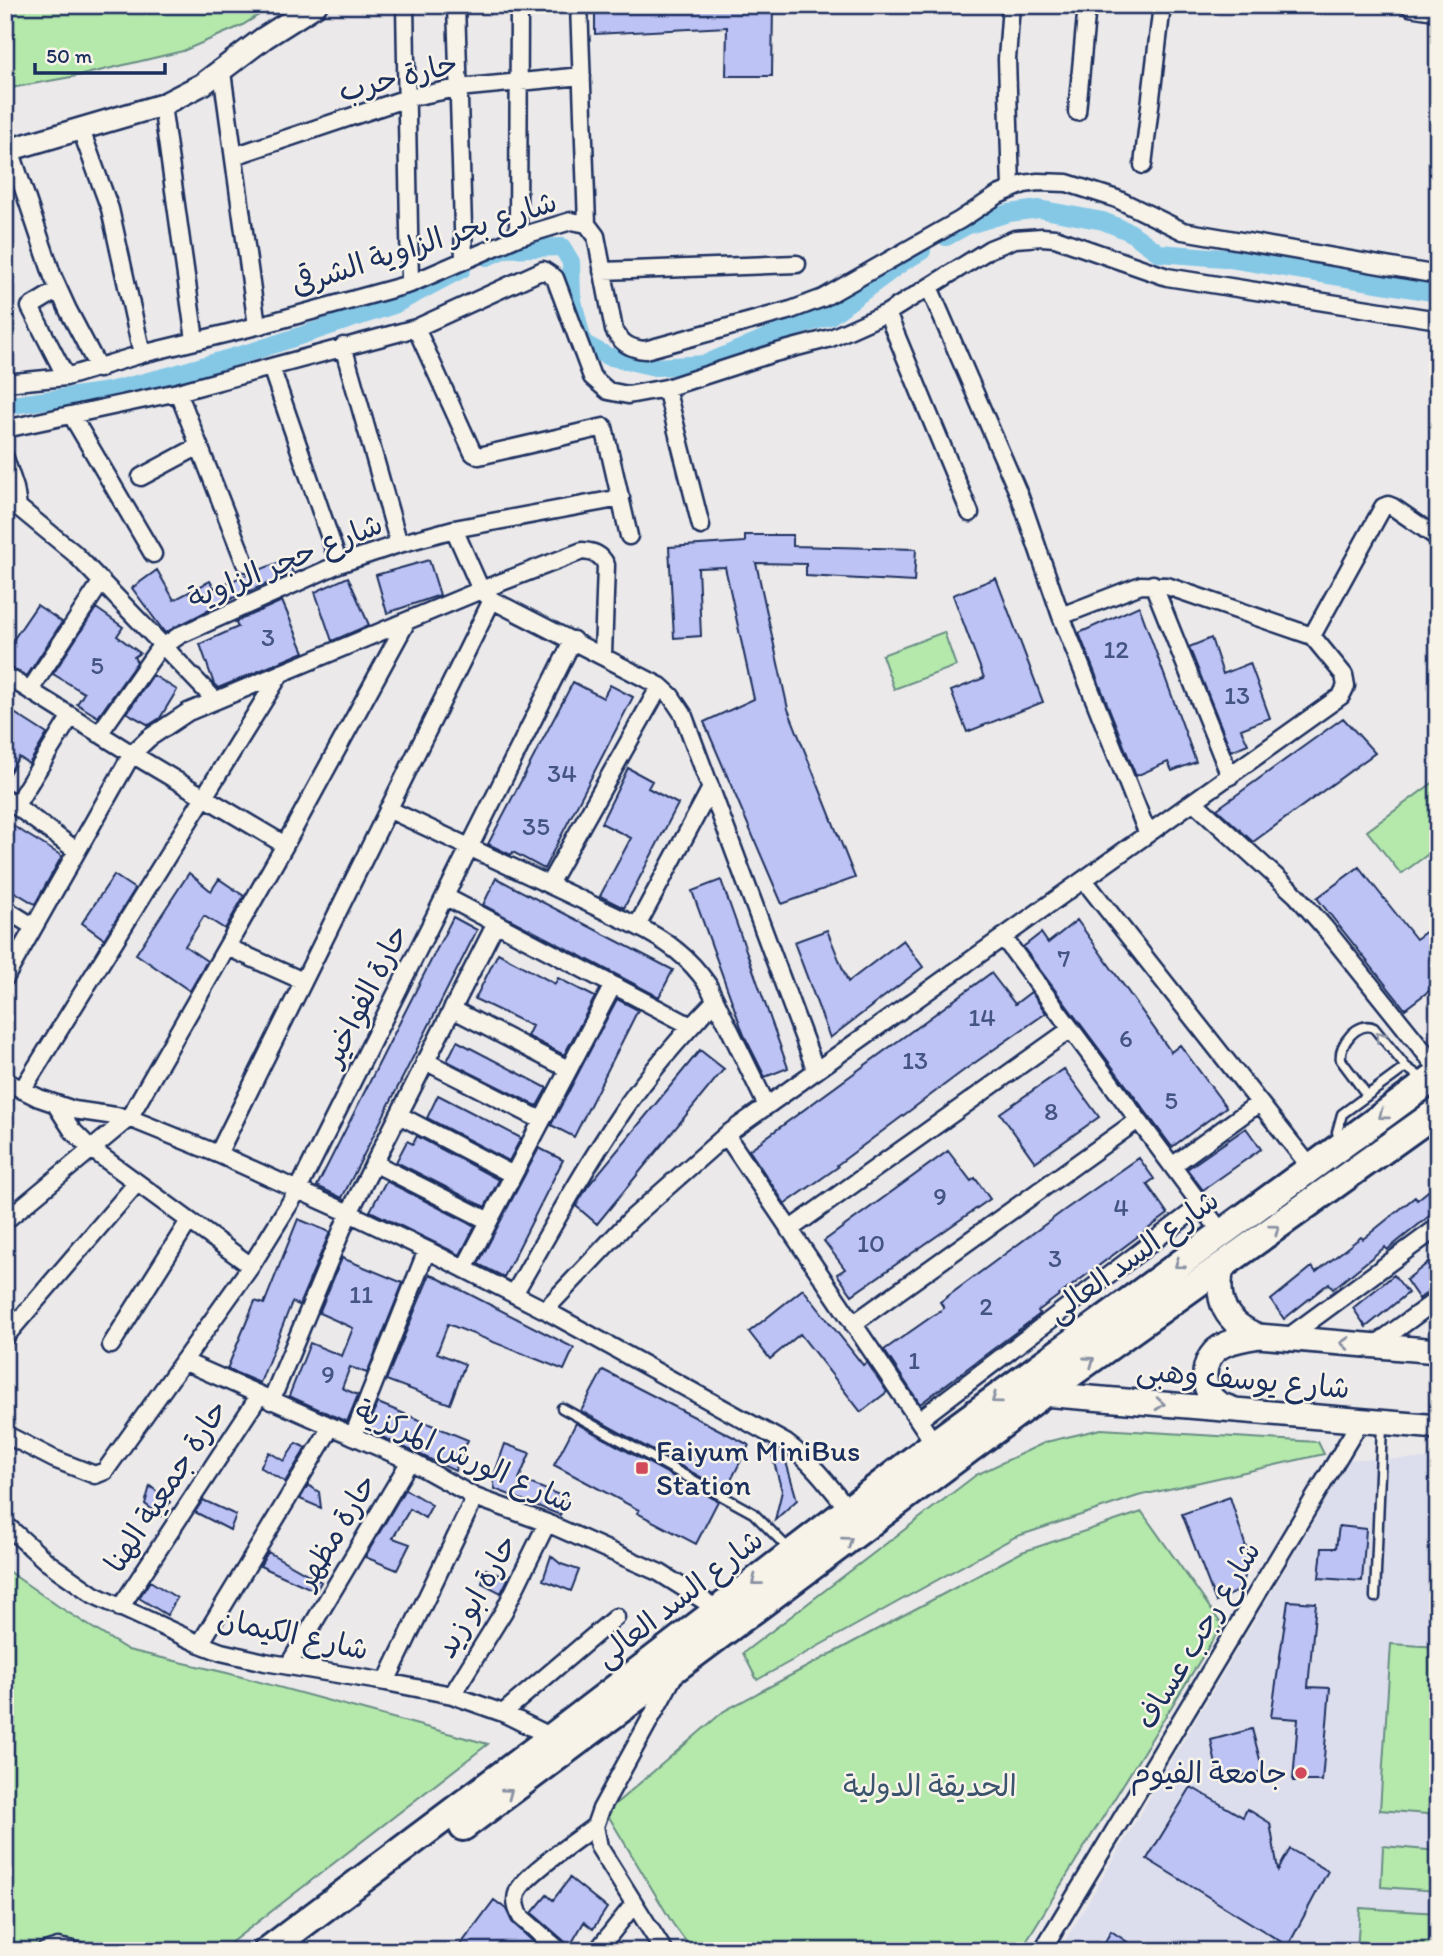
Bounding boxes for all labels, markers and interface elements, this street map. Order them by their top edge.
scale bar [35,32,164,76]
text: 50 m [46,43,93,68]
street label: حارة حرب [334,44,461,109]
street label: شارع بحر الزاوية الشرقى [286,182,562,306]
street label: شارع حجر الزاوية [182,505,389,619]
house number: 3 [261,621,275,653]
house number: 12 [1103,633,1129,665]
house number: 5 [90,649,104,681]
house number: 13 [1224,679,1250,711]
house number: 34 [547,757,577,789]
house number: 35 [522,810,550,842]
street label: حارة الفواخير [312,918,417,1075]
house number: 7 [1058,942,1071,974]
house number: 14 [968,1001,996,1033]
house number: 6 [1119,1022,1133,1054]
one-way arrow [1376,1031,1388,1044]
house number: 13 [902,1044,928,1076]
house number: 5 [1164,1084,1178,1116]
house number: 8 [1044,1095,1058,1127]
one-way arrow [1378,1107,1391,1120]
house number: 9 [933,1180,947,1212]
street label: شارع السد العالى [1040,1181,1228,1333]
house number: 4 [1113,1191,1129,1223]
one-way arrow [1267,1225,1280,1237]
house number: 10 [857,1227,885,1259]
house number: 3 [1048,1242,1062,1274]
one-way arrow [1174,1255,1187,1268]
house number: 11 [349,1278,373,1310]
house number: 2 [979,1290,993,1322]
one-way arrow [1340,1336,1351,1351]
house number: 1 [908,1344,920,1376]
street label: شارع يوسف وهبى [1134,1351,1351,1409]
one-way arrow [1082,1357,1095,1369]
house number: 9 [321,1358,335,1390]
street label: شارع الورش المركزية [348,1390,581,1523]
one-way arrow [991,1390,1004,1403]
street label: حارة جمعية الهنا [96,1392,235,1579]
one-way arrow [1154,1397,1166,1412]
place label: Faiyum MiniBus Station [656,1432,860,1503]
marker: Faiyum MiniBus Station [634,1460,650,1476]
street label: حارة مظهر [285,1467,384,1597]
street label: شارع السد العالى [587,1521,772,1677]
street label: حارة ابو زيد [426,1527,525,1664]
street label: شارع رجب عساف [1127,1534,1271,1737]
one-way arrow [840,1537,853,1549]
one-way arrow [752,1572,764,1585]
street label: شارع الكيمان [214,1599,372,1670]
place label: جامعة الفيوم [1130,1754,1287,1796]
marker: جامعة الفيوم [1293,1765,1309,1781]
park label: الحديقة الدولية [843,1767,1017,1804]
one-way arrow [500,1789,513,1802]

